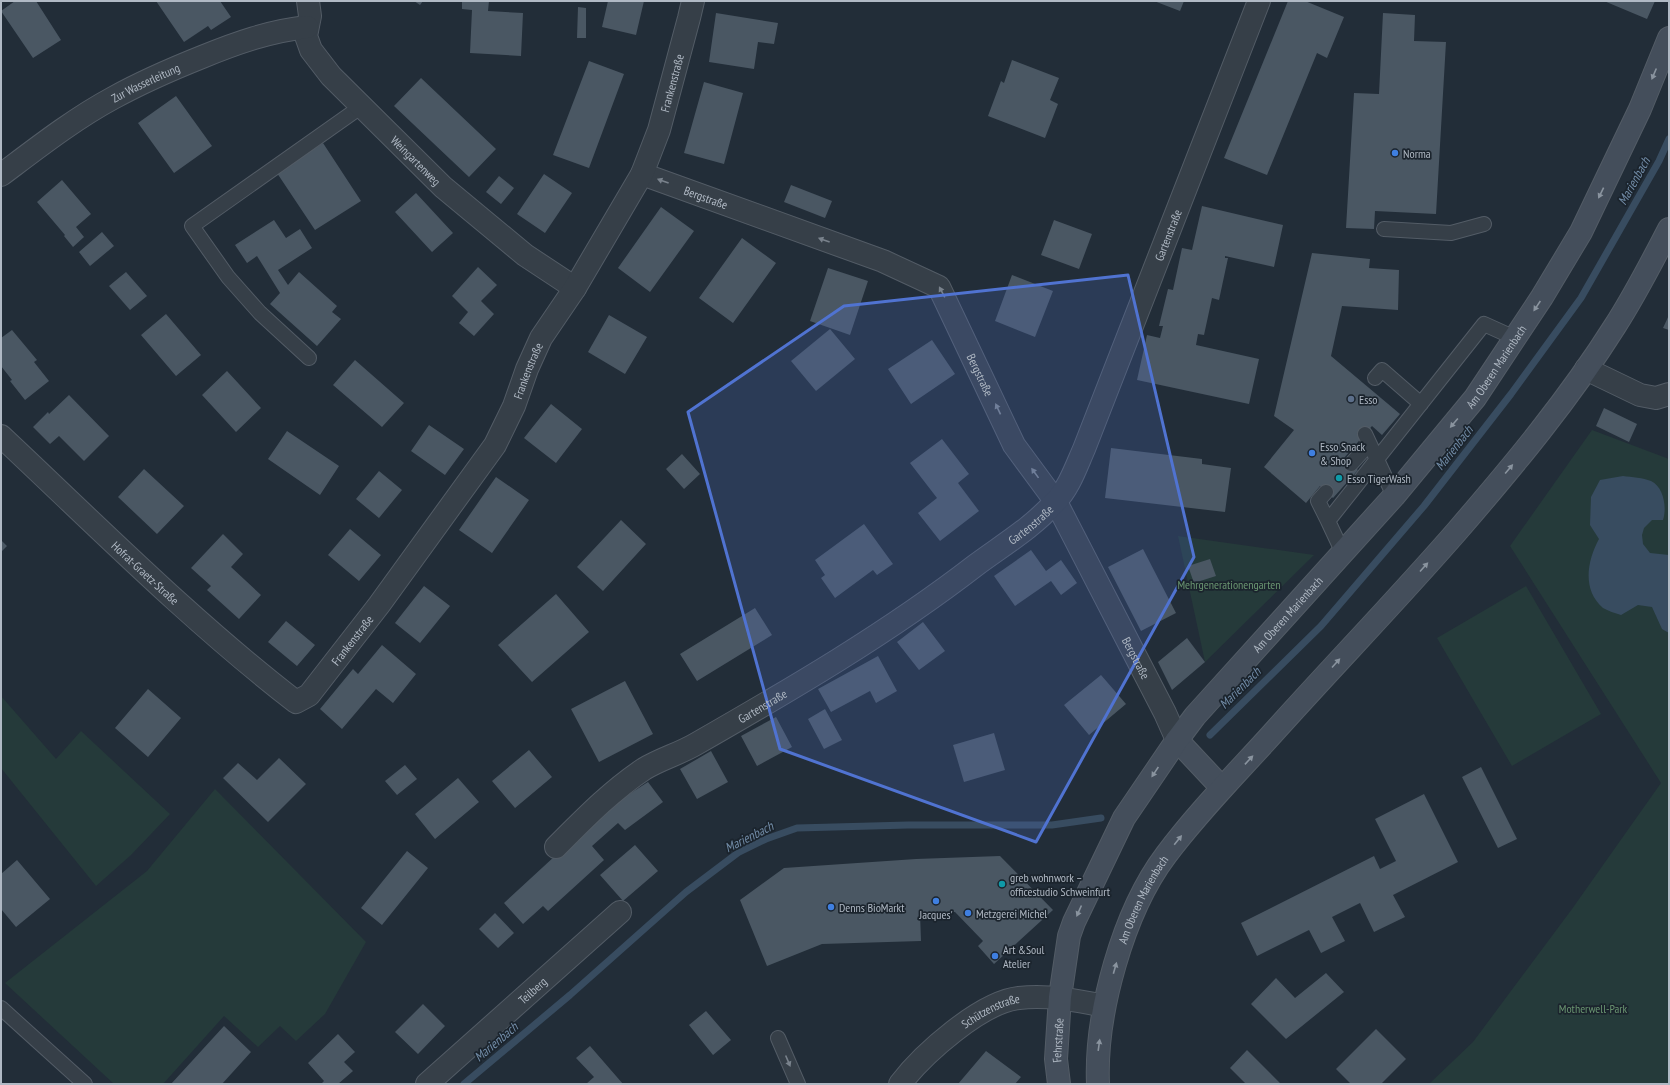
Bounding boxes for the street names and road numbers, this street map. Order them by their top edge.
street label: Frankenstraße [657,52,687,114]
street label: Zur Wasserleitung [108,60,182,105]
street label: Weingartenweg [388,132,444,188]
street label: Bergstraße [682,182,730,212]
street label: Gartenstraße [1151,207,1184,263]
street label: Am Oberen Marienbach [1462,322,1529,411]
street label: Frankenstraße [510,340,546,401]
street label: Bergstraße [964,351,997,398]
street label: Gartenstraße [1005,501,1056,547]
street label: Hofrat-Graetz-Straße [109,538,182,608]
street label: Am Oberen Marienbach [1249,573,1325,655]
street label: Frankenstraße [328,612,376,668]
street label: Bergstraße [1119,634,1154,681]
street label: Gartenstraße [735,686,789,726]
street label: Am Oberen Marienbach [1114,852,1171,946]
street label: Teilberg [515,974,550,1007]
street label: Schützenstraße [958,990,1021,1031]
street label: Fehrstraße [1048,1017,1066,1063]

